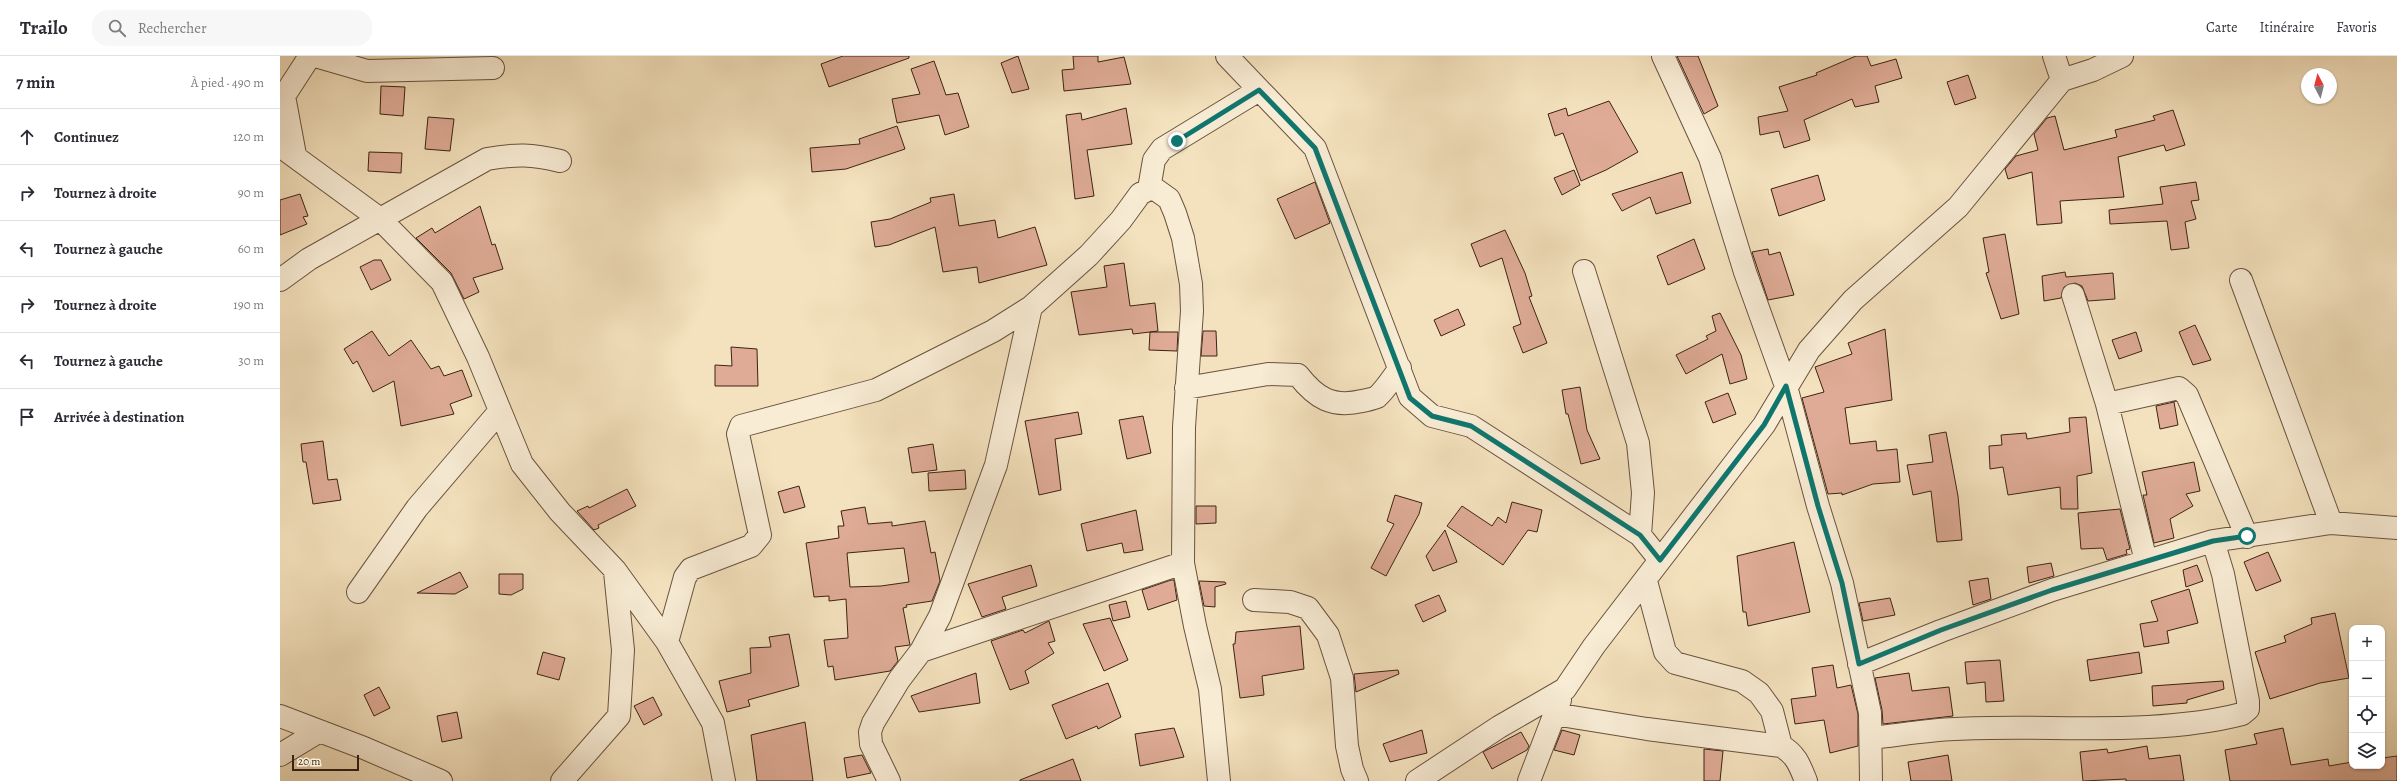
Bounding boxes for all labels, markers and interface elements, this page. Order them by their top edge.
search box [92,10,372,46]
text: Trailo [20,15,68,41]
icon: search [106,17,128,39]
text: Rechercher [138,18,207,38]
text: Carte [2206,18,2237,37]
text: Itinéraire [2259,18,2314,37]
text: Favoris [2336,18,2377,37]
north arrow [2301,68,2337,104]
text: 7 min [16,71,55,94]
text: À pied · 490 m [191,74,264,91]
icon: ahead [16,126,38,148]
text: Continuez [54,127,119,147]
text: 120 m [233,128,264,145]
route end [1168,132,1186,150]
icon: right [16,182,38,204]
text: Tournez à droite [54,183,157,203]
text: 90 m [238,184,264,201]
icon: left [16,238,38,260]
text: Tournez à gauche [54,239,163,259]
text: 60 m [238,240,264,257]
icon: right [16,294,38,316]
text: Tournez à droite [54,295,157,315]
text: 190 m [233,296,264,313]
icon: left [16,350,38,372]
text: Tournez à gauche [54,351,163,371]
text: 30 m [238,352,264,369]
icon: arrive [16,406,38,428]
text: Arrivée à destination [54,407,185,427]
route start [2238,527,2256,545]
map controls [2349,625,2385,769]
button: + [2349,625,2385,661]
button: − [2349,661,2385,697]
button: locate [2349,697,2385,733]
button: layers [2349,733,2385,769]
scale bar [292,753,359,772]
text: 20 m [298,754,320,769]

